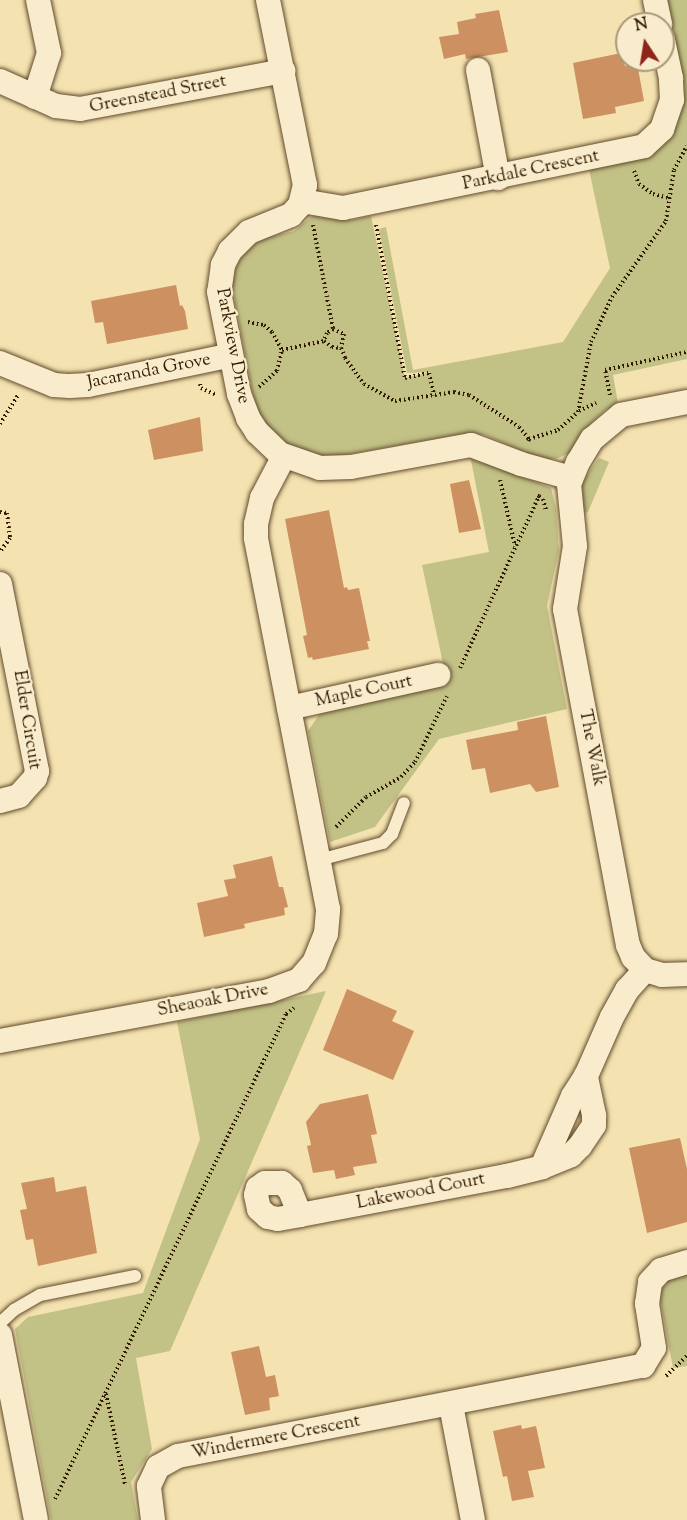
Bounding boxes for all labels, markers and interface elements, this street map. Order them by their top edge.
north arrow [615,12,675,72]
text: N [633,13,650,38]
street label: Greenstead Street [88,71,228,119]
street label: Parkdale Crescent [461,146,601,196]
street label: Parkview Drive [210,286,254,406]
street label: Jacaranda Grove [85,349,213,395]
street label: Elder Circuit [7,669,45,771]
street label: Maple Court [313,671,415,713]
street label: The Walk [573,708,609,788]
street label: Sheaoak Drive [156,980,270,1022]
street label: Lakewood Court [355,1169,487,1215]
street label: Windermere Crescent [190,1411,362,1465]

